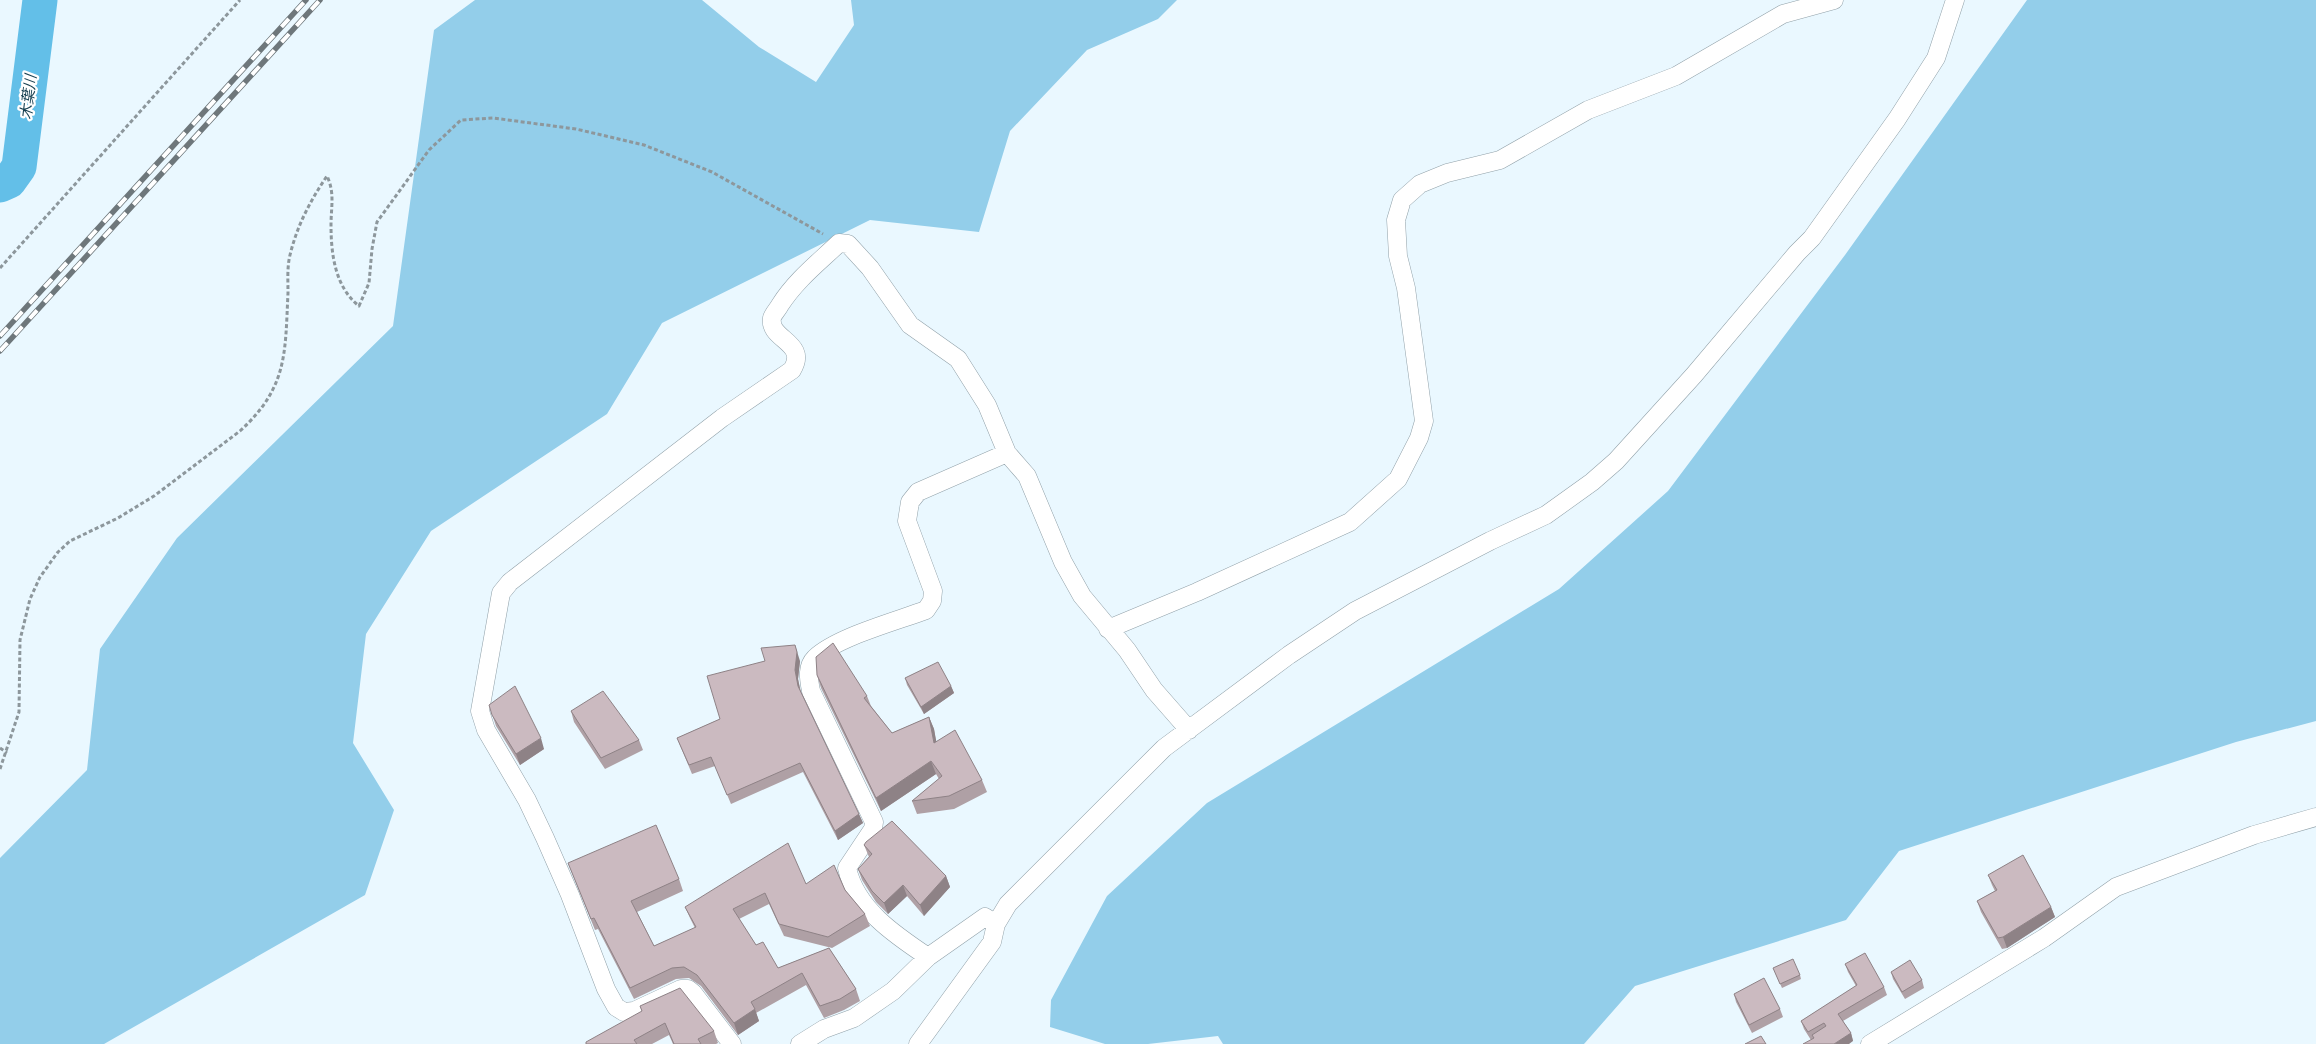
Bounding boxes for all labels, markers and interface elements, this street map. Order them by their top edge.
water label: 木葉川 [16,72,40,120]

